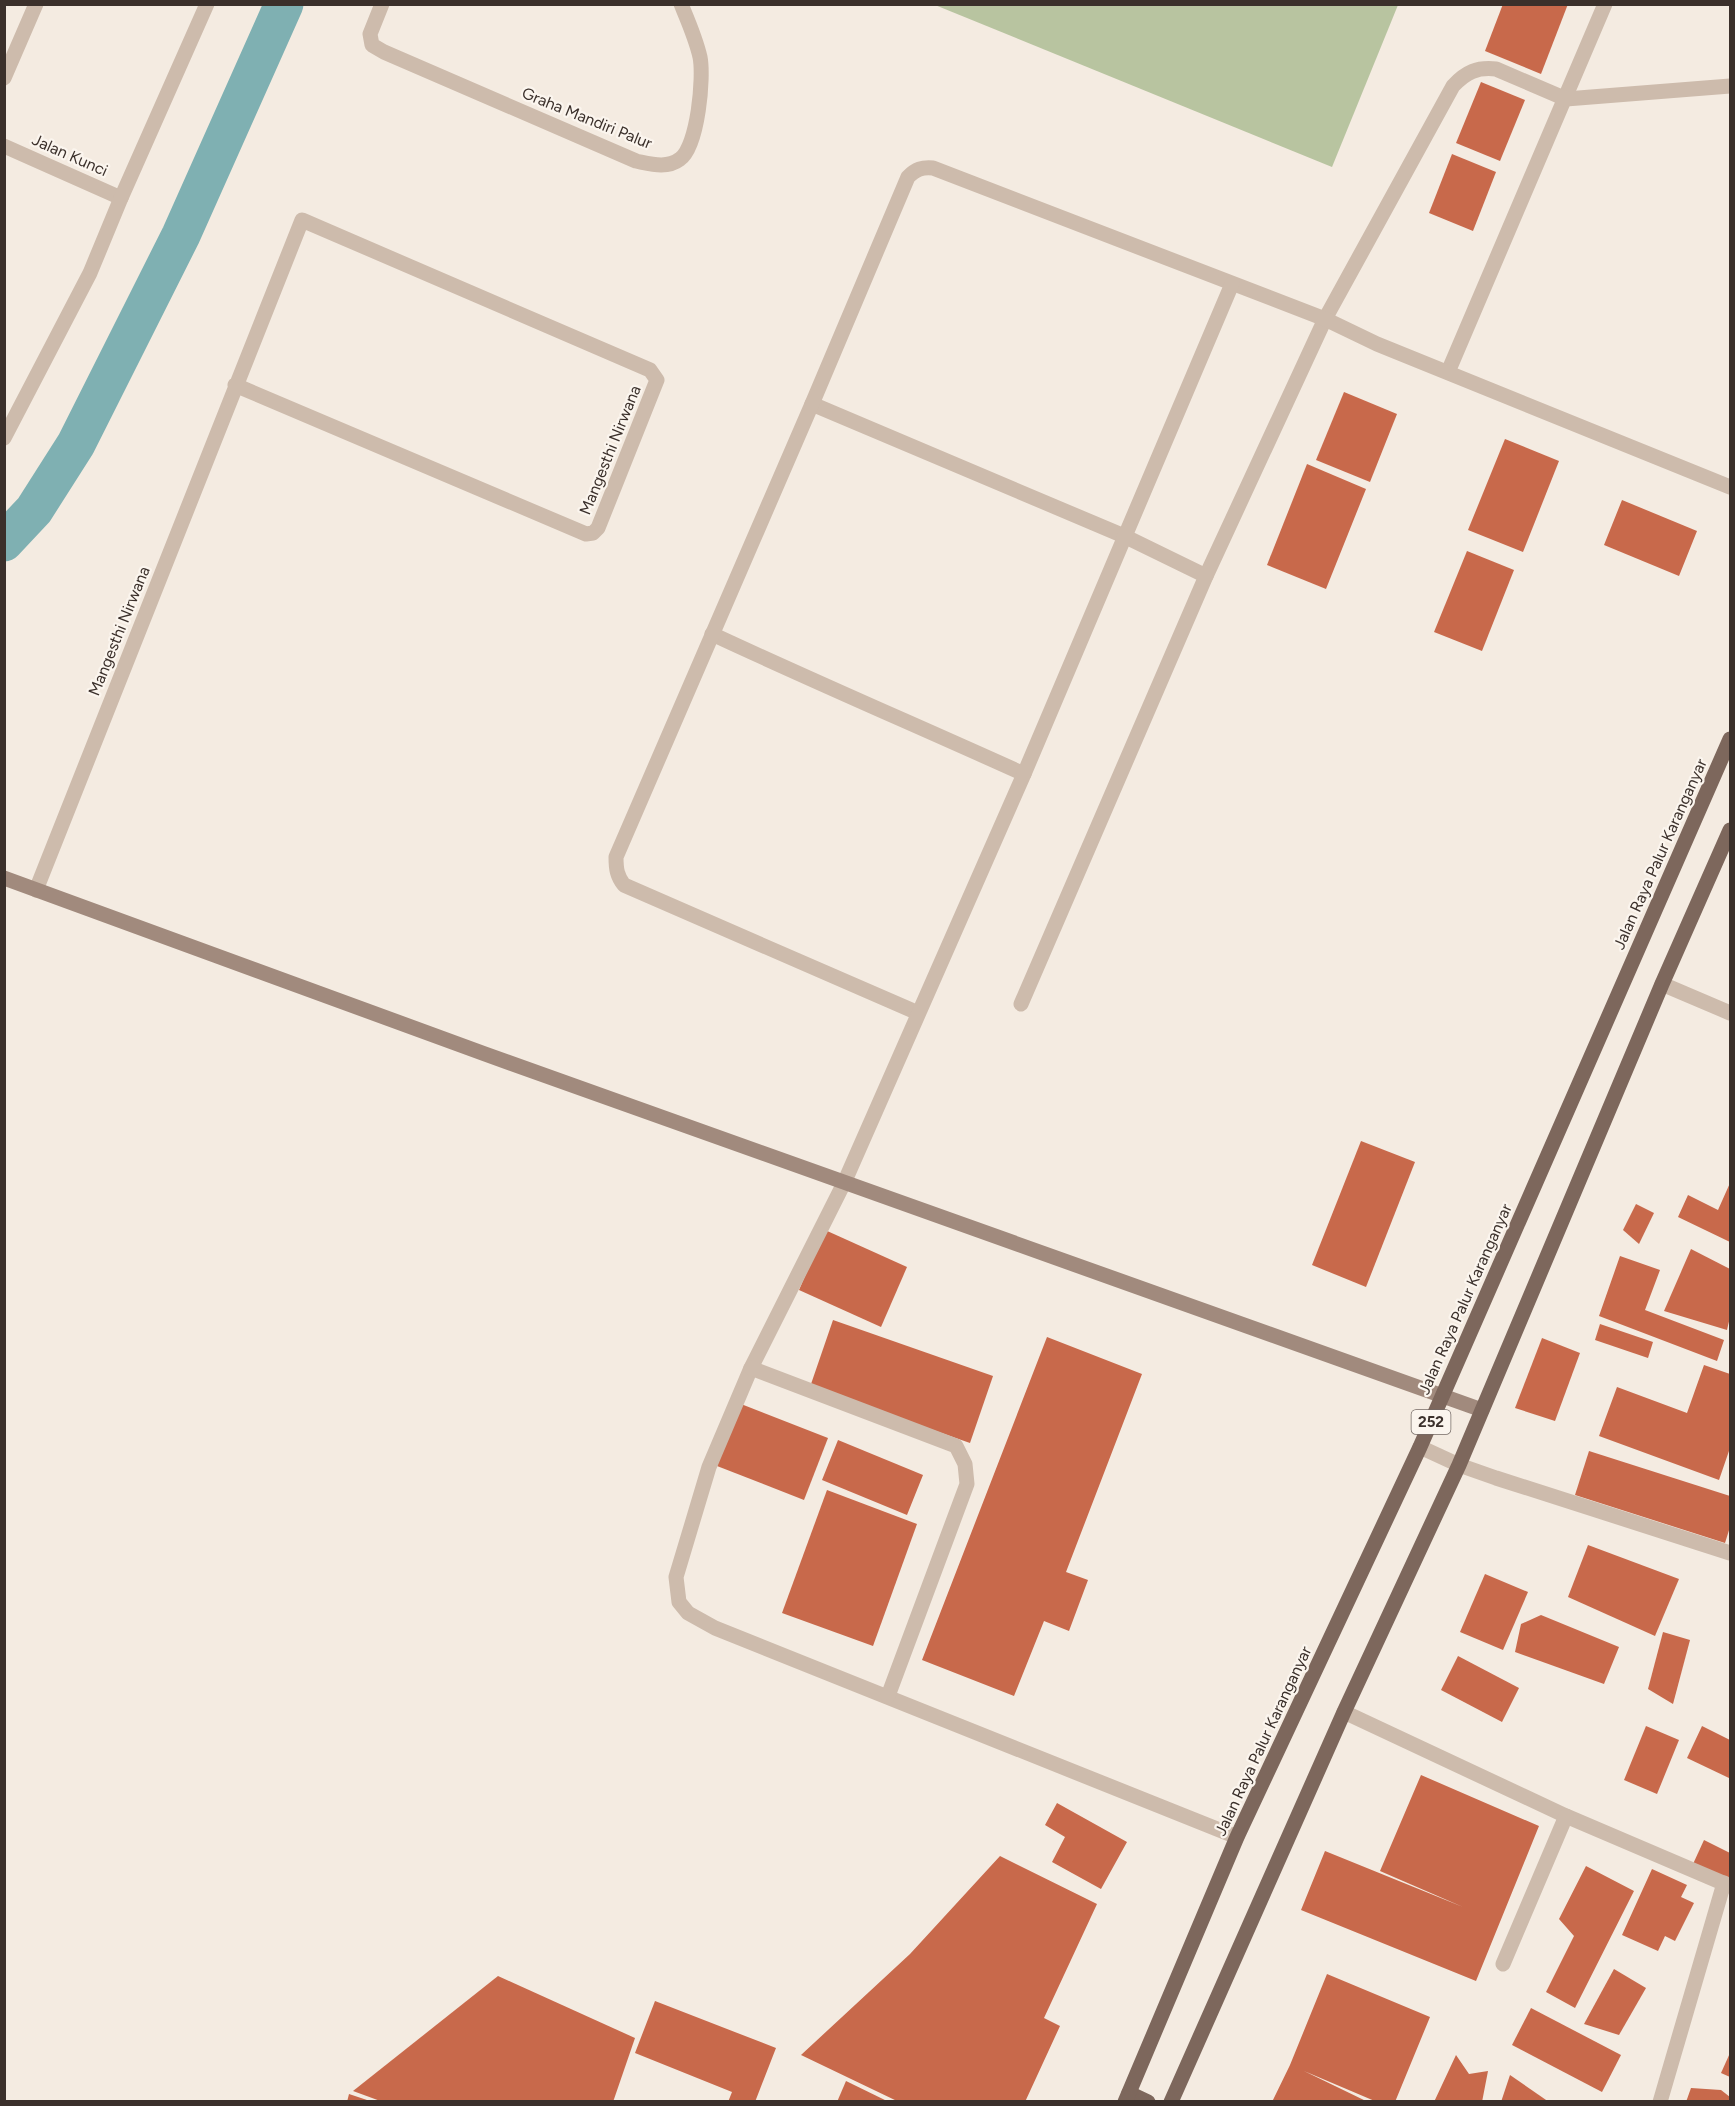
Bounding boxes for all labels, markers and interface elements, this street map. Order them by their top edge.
street label: Graha Mandiri Palur [519,83,655,153]
street label: Jalan Kunci [29,130,111,180]
street label: Mangesthi Nirwana [575,382,645,518]
street label: Mangesthi Nirwana [84,563,154,699]
street label: Jalan Raya Palur Karanganyar [1609,755,1711,952]
street label: Jalan Raya Palur Karanganyar [1414,1200,1516,1397]
road number: 252 [1412,1410,1450,1434]
street label: Jalan Raya Palur Karanganyar [1211,1643,1316,1839]

